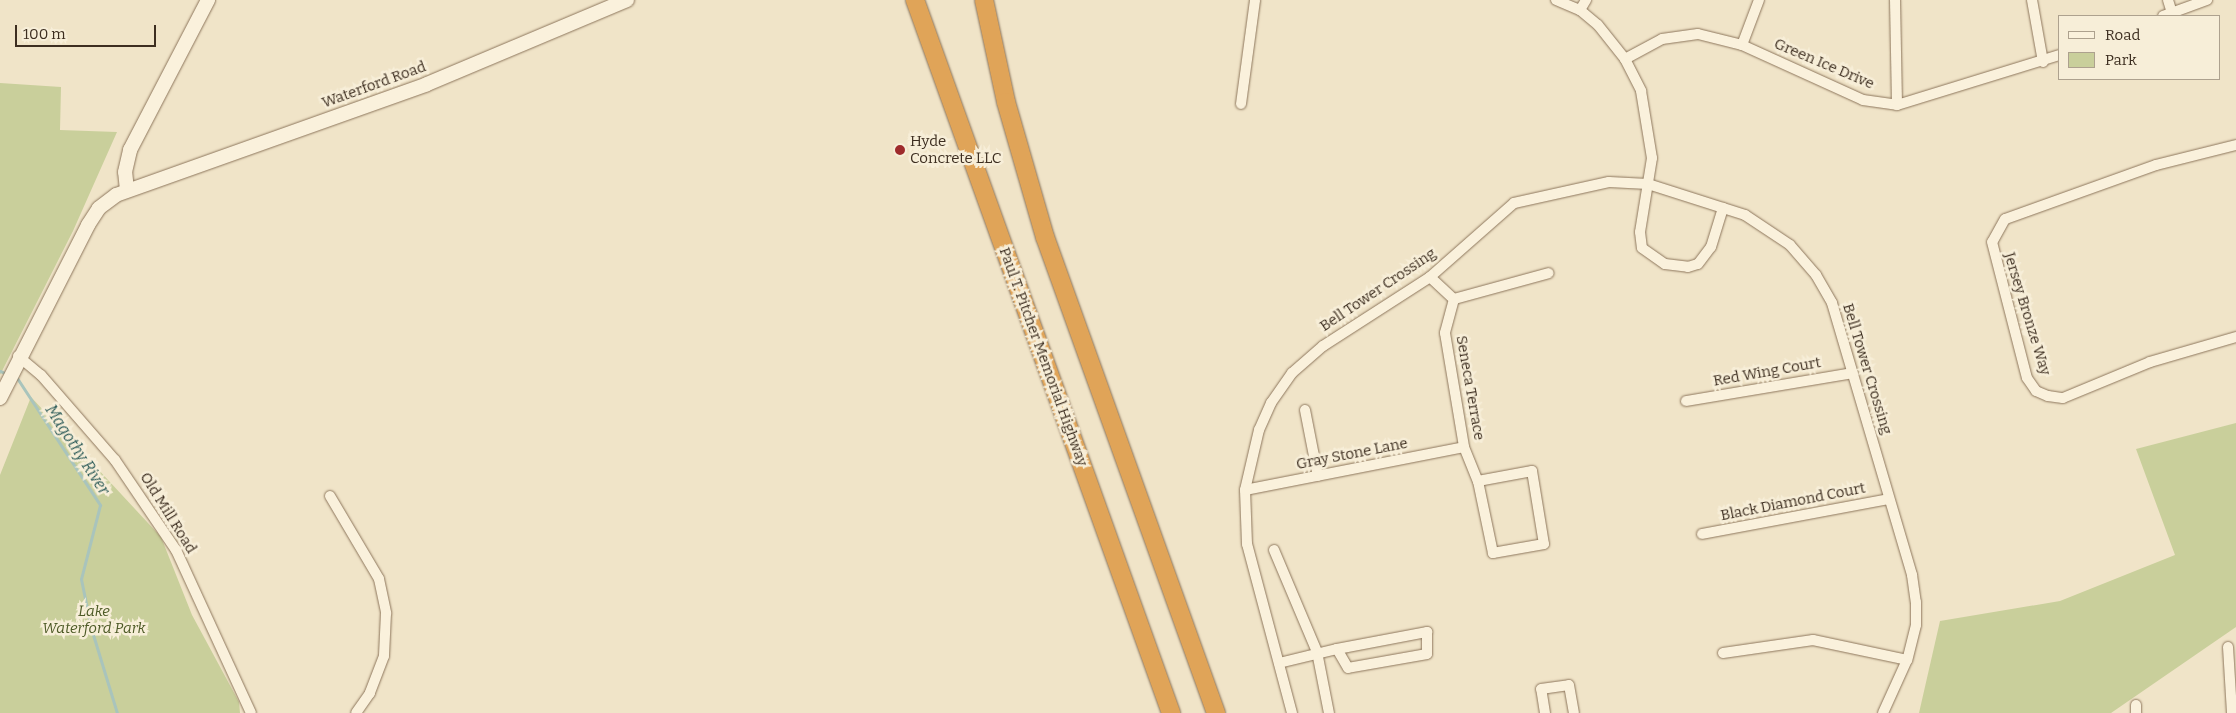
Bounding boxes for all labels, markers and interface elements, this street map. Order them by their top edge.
scale bar [18,15,159,47]
legend [2058,15,2221,80]
text: 100 m [23,25,66,43]
text: Road [2105,26,2140,44]
street label: Green Ice Drive [1771,35,1877,93]
text: Park [2105,51,2137,69]
street label: Waterford Road [320,58,428,112]
place label: Hyde Concrete LLC [910,132,1002,167]
marker: Hyde Concrete LLC [894,144,906,156]
street label: Bell Tower Crossing [1317,244,1439,336]
street label: Paul T. Pitcher Memorial Highway [995,245,1091,469]
street label: Jersey Bronze Way [2000,250,2054,378]
street label: Bell Tower Crossing [1838,301,1896,437]
street label: Seneca Terrace [1452,334,1488,442]
street label: Red Wing Court [1712,354,1822,390]
water label: Magothy River [41,401,113,499]
street label: Gray Stone Lane [1295,434,1409,474]
street label: Old Mill Road [136,469,200,557]
street label: Black Diamond Court [1719,479,1867,525]
park label: Lake Waterford Park [42,602,146,637]

